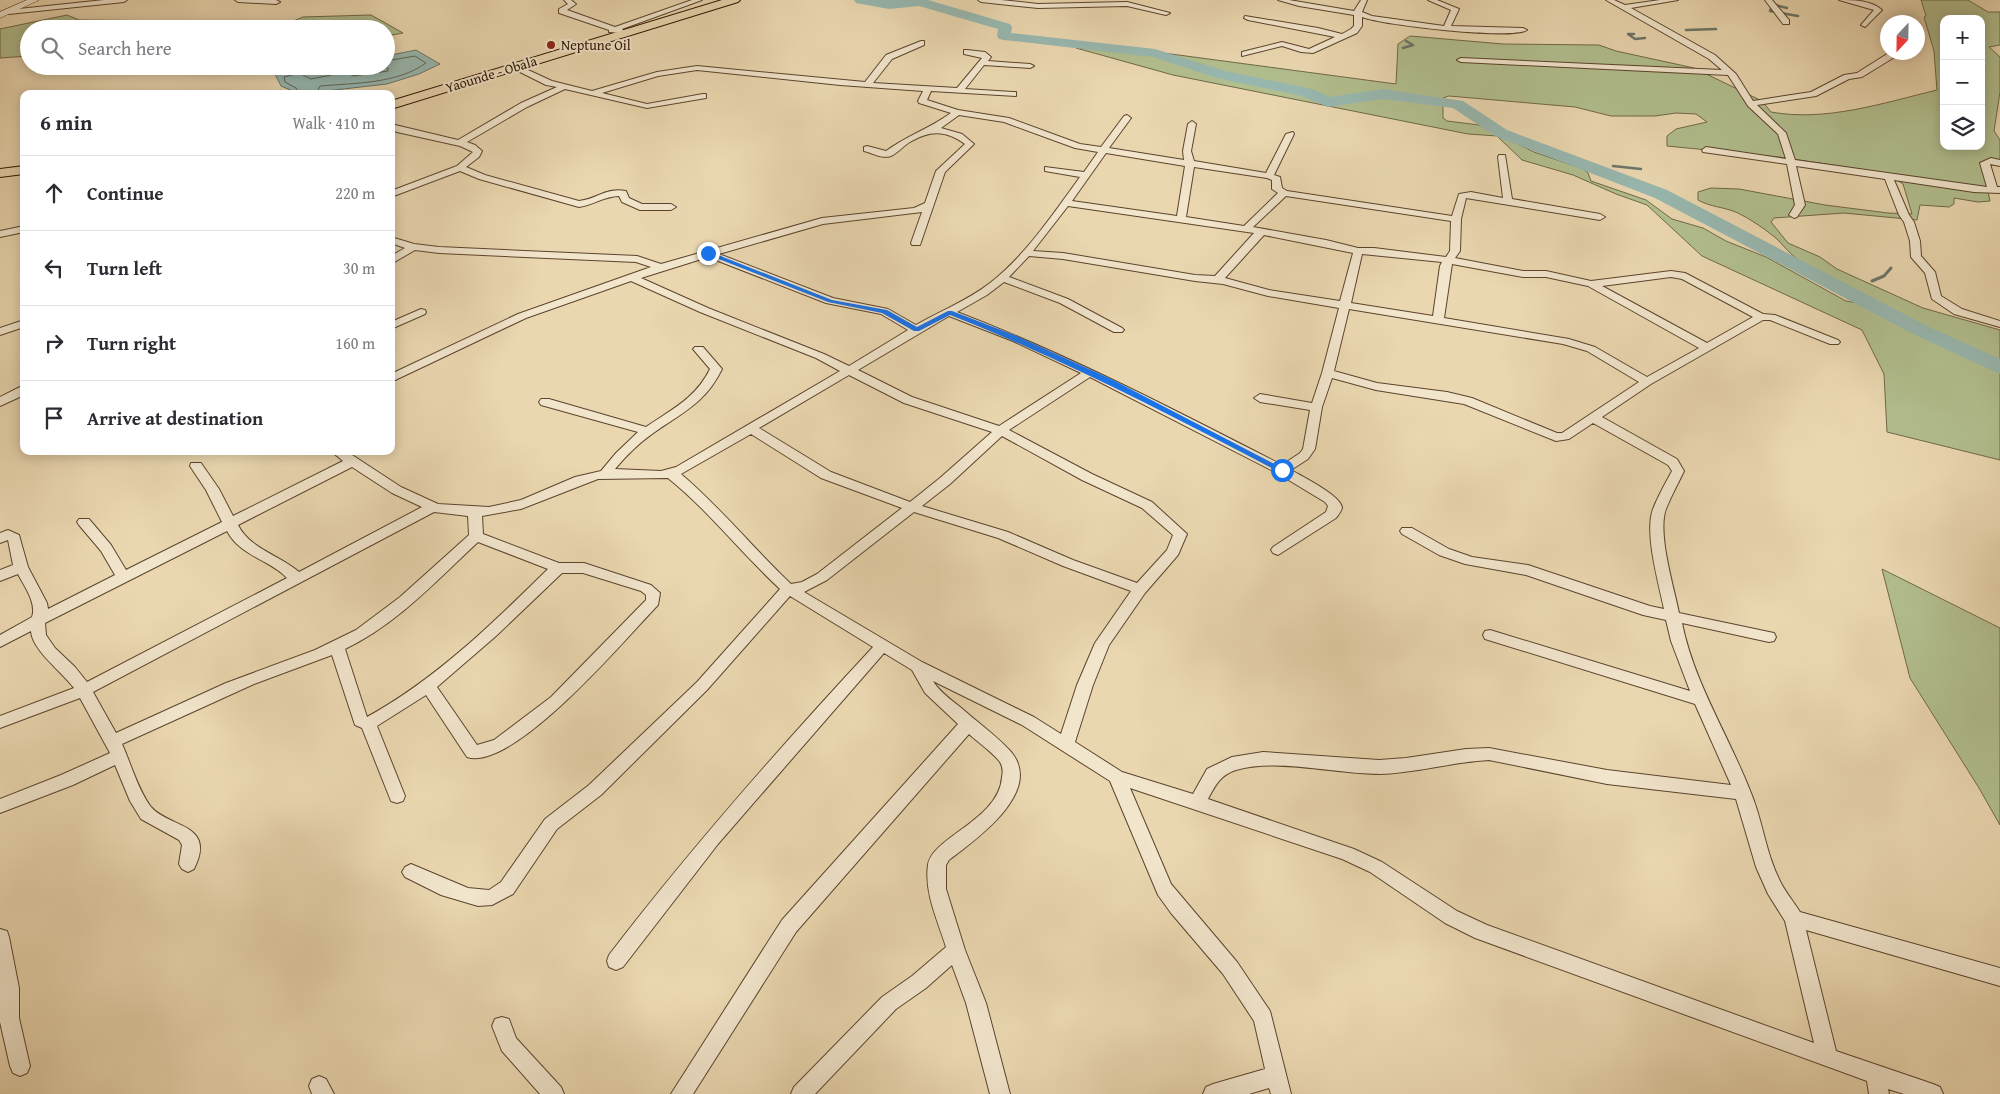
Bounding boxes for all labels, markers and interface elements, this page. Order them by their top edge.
north arrow [1880,15,1925,60]
map controls [1940,15,1985,150]
button: + [1940,15,1985,60]
search box [20,20,395,75]
icon: search [38,34,66,62]
text: Search here [78,34,172,62]
place label: Neptune Oil [561,35,631,55]
marker: Neptune Oil [545,39,557,51]
street label: Yaounde - Obala [443,50,540,97]
button: − [1940,60,1985,105]
button: layers [1940,105,1985,150]
text: 6 min [40,107,92,138]
text: Walk · 410 m [292,111,375,135]
icon: ahead [40,179,68,207]
text: Continue [87,179,164,207]
text: 220 m [335,181,375,205]
route end [697,242,720,265]
icon: left [40,254,68,282]
text: Turn left [87,254,162,282]
text: 30 m [343,256,375,280]
icon: right [40,329,68,357]
text: Turn right [87,329,176,357]
text: 160 m [335,331,375,355]
icon: arrive [40,404,68,432]
text: Arrive at destination [87,404,263,432]
route start [1271,459,1294,482]

